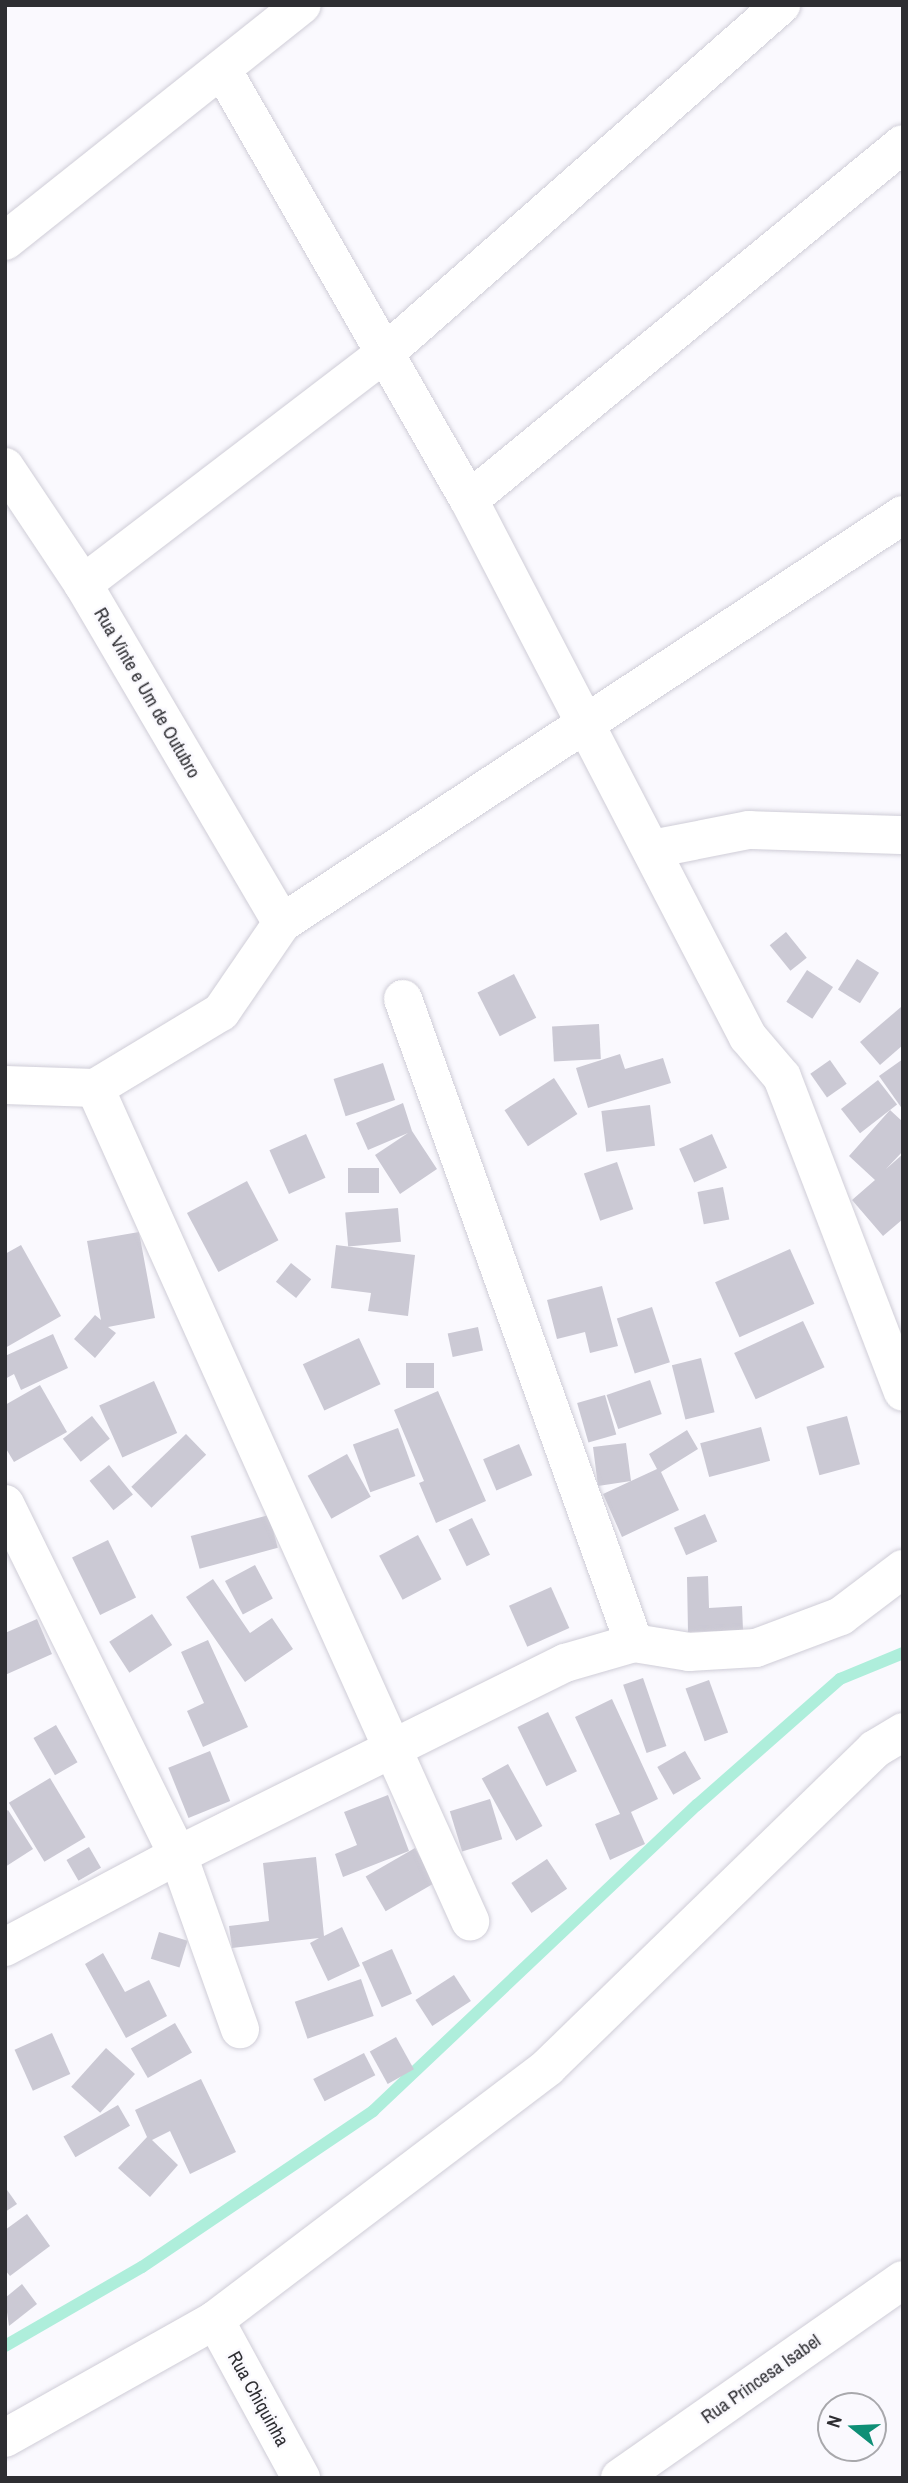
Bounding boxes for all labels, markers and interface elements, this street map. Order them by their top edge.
street label: Rua Vinte e Um de Outubro [89,604,205,782]
street label: Rua Princesa Isabel [697,2329,825,2429]
street label: Rua Chiquinha [223,2348,293,2450]
north arrow [817,2392,887,2462]
text: N [820,2412,848,2430]

